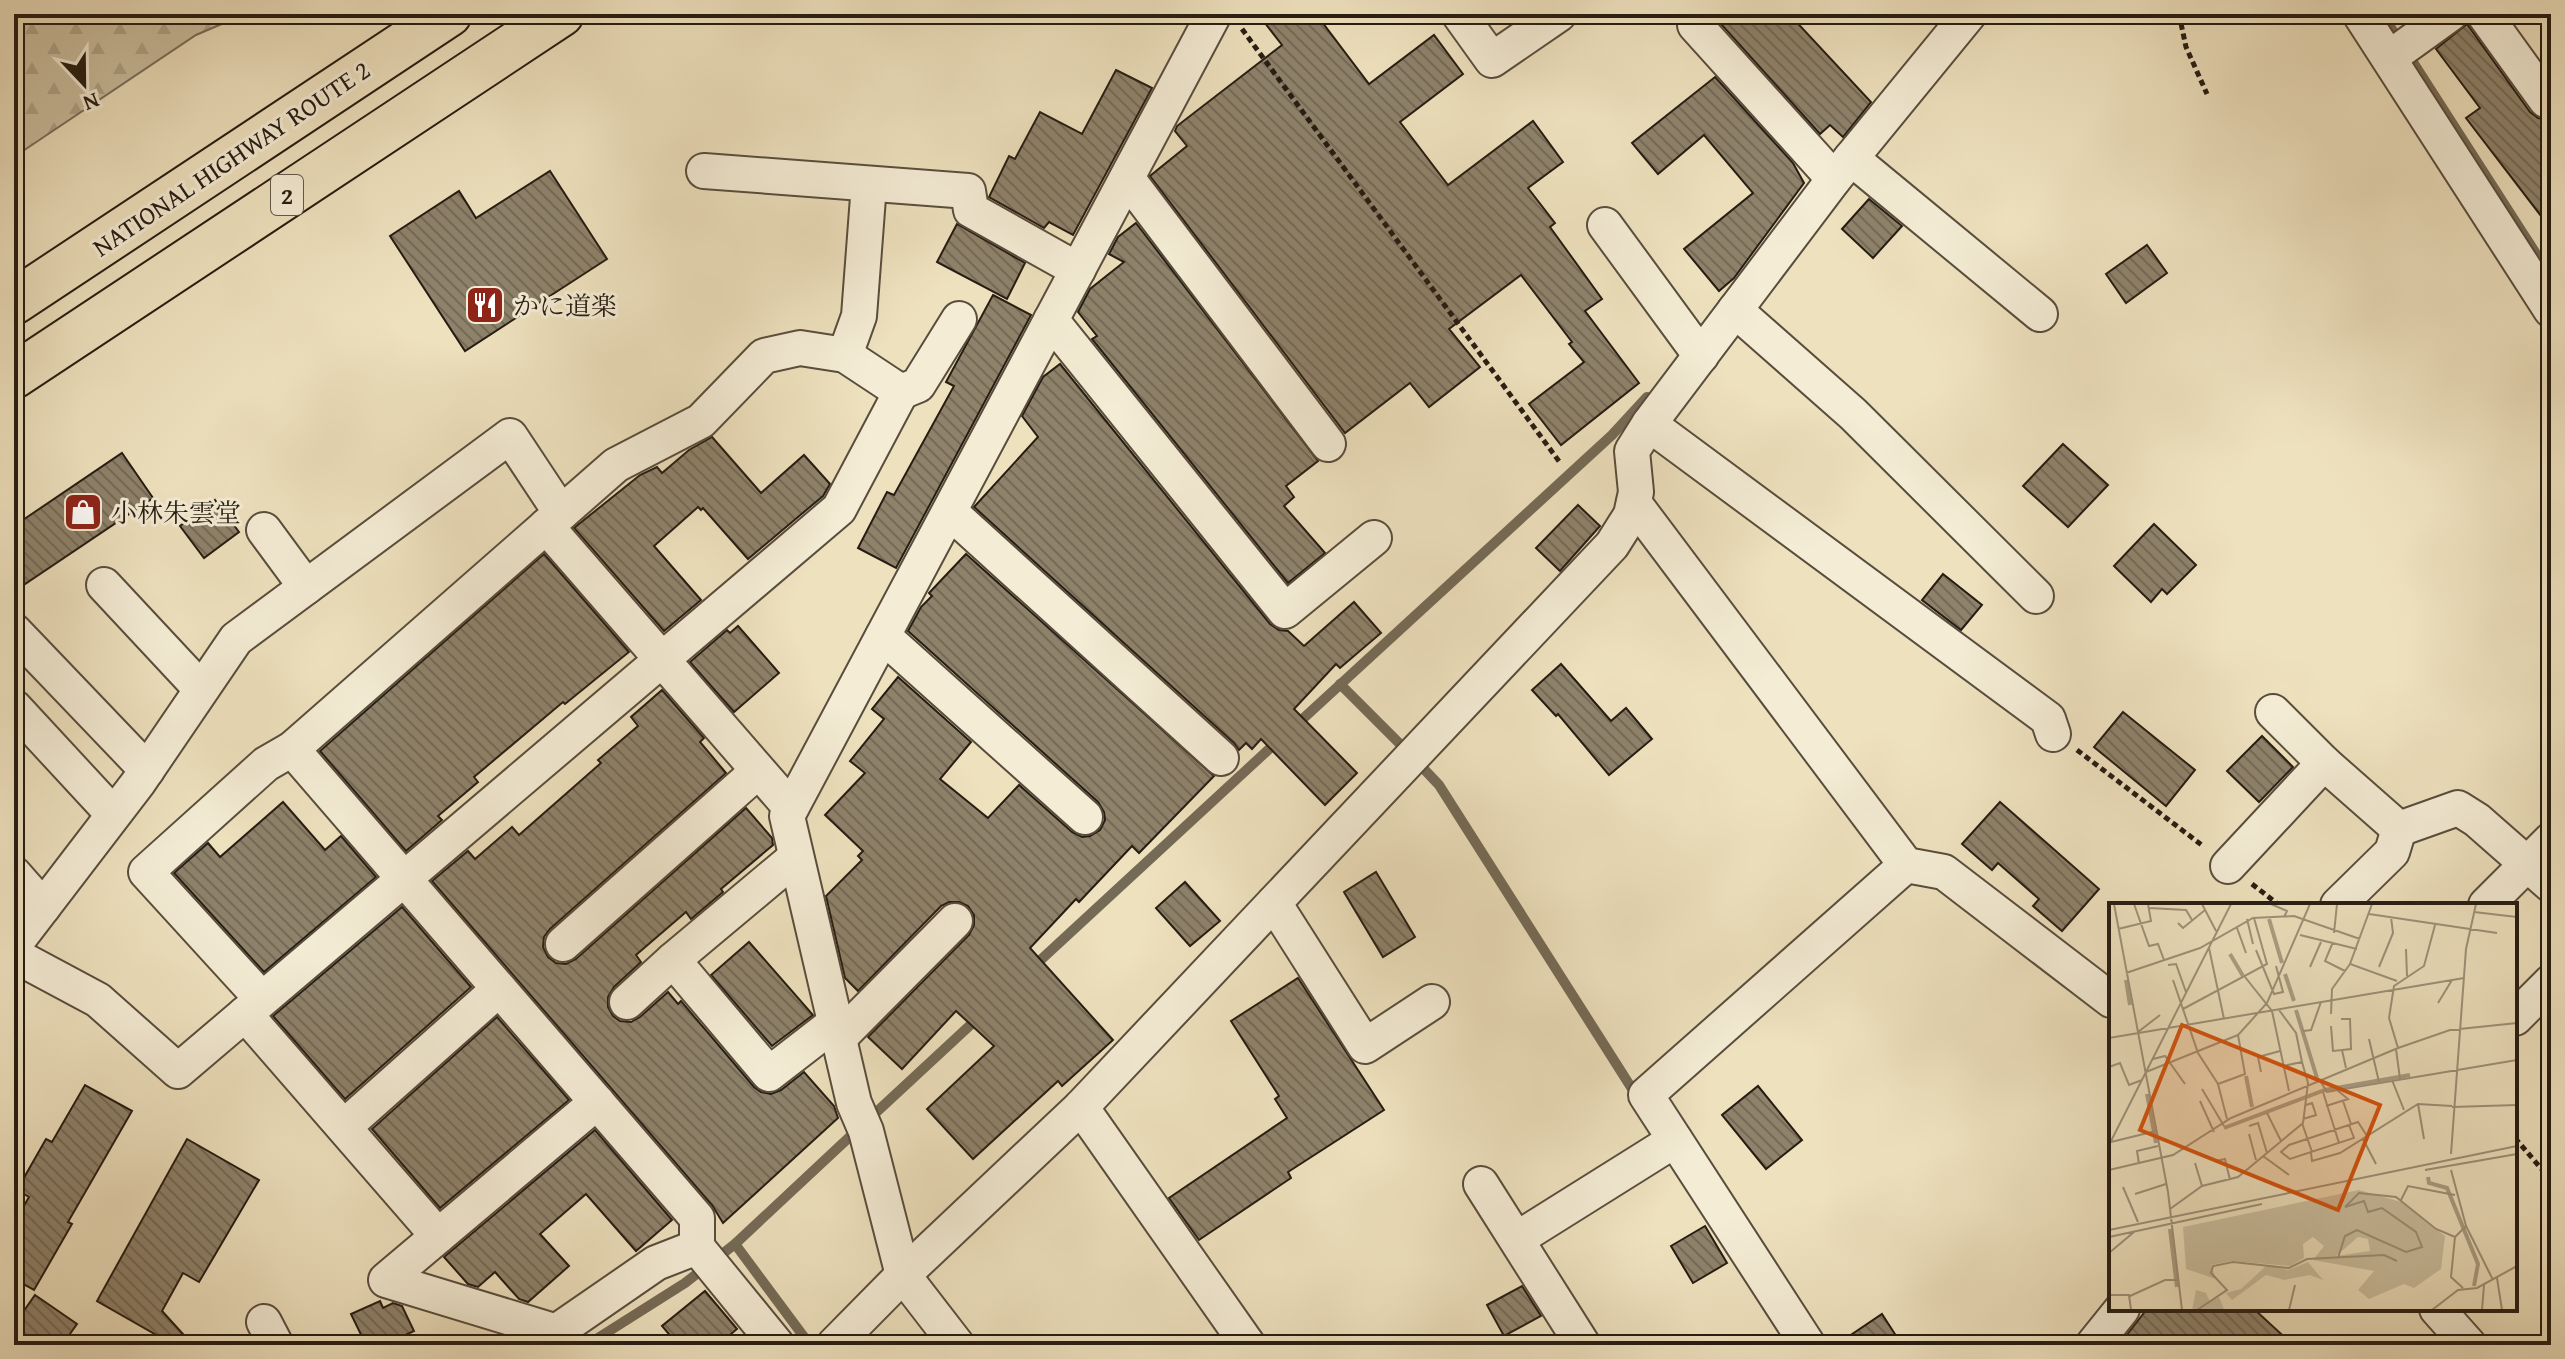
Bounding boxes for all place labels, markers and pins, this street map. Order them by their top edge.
restaurant icon: かに道楽 [464,284,506,326]
place label: かに道楽 [513,286,617,325]
shop icon: 小林朱雲堂 [62,491,104,533]
place label: 小林朱雲堂 [111,493,241,532]

